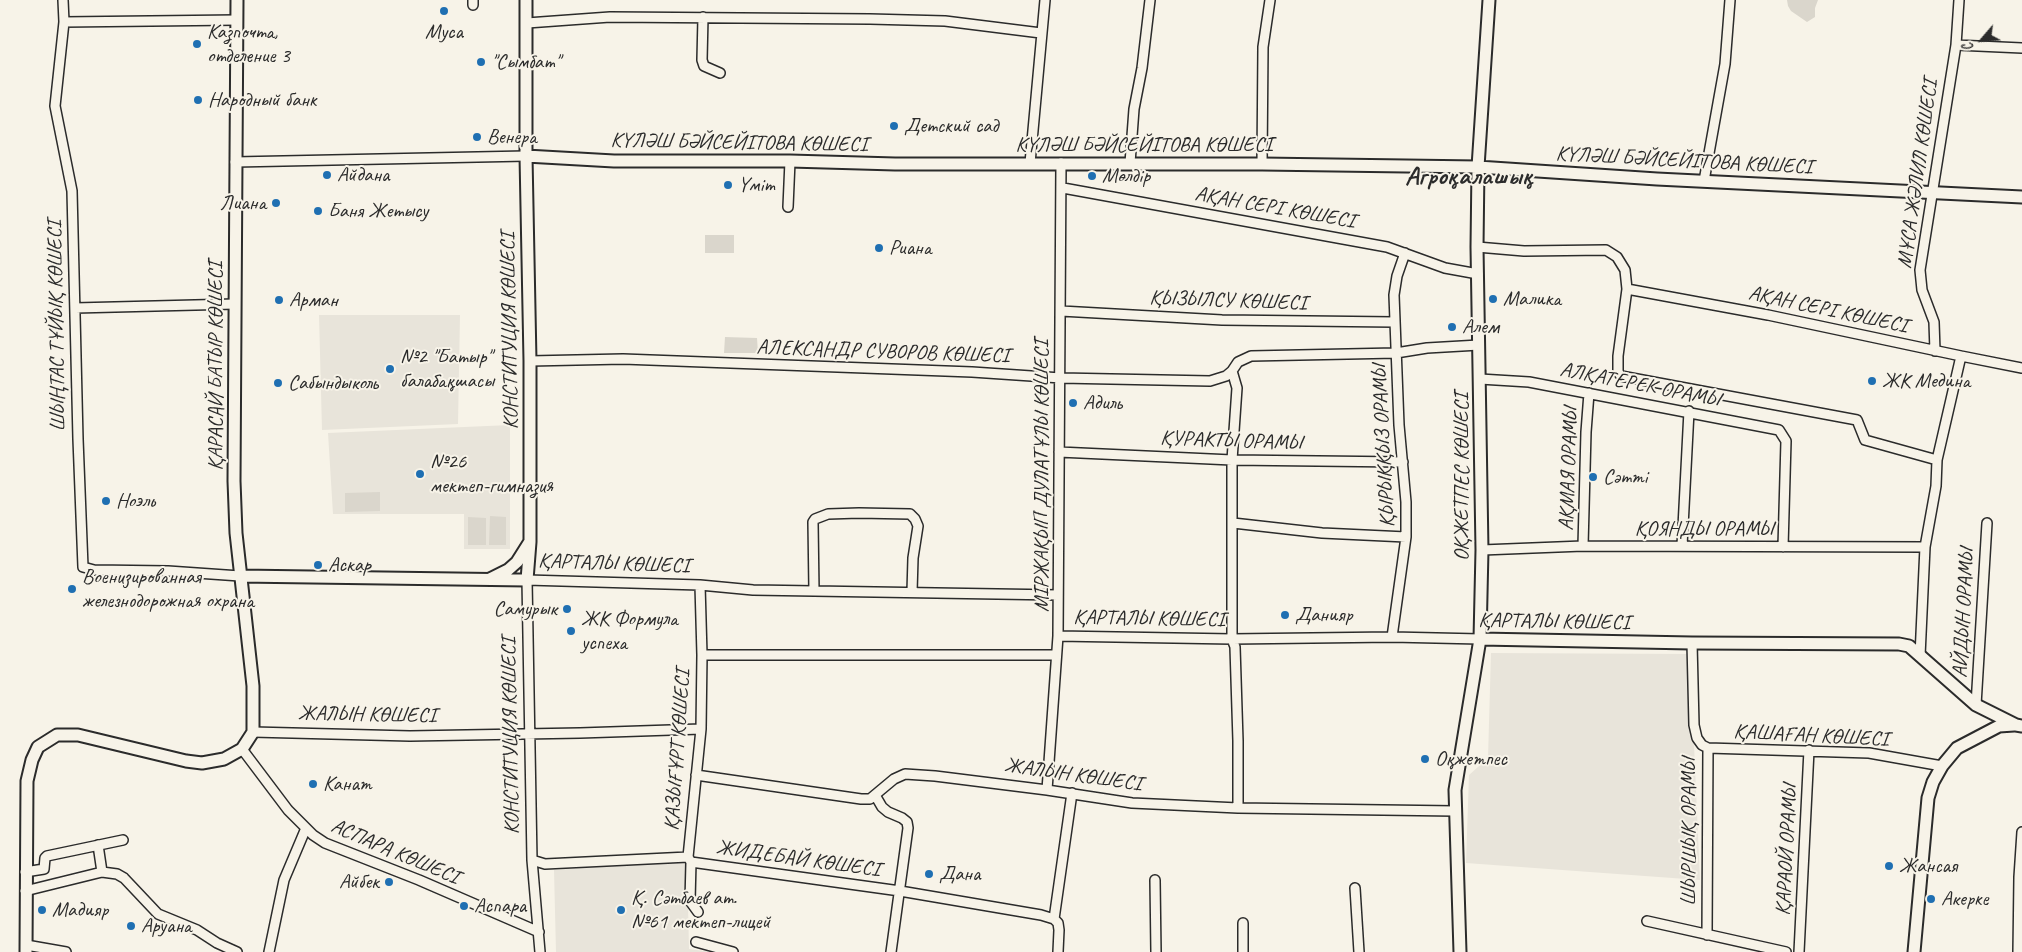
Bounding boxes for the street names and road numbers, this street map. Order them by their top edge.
street label: МҰСА ЖӘЛИЛ КӨШЕСІ [1892,78,1944,270]
street label: КҮЛӘШ БӘЙСЕЙІТОВА КӨШЕСІ [610,128,868,158]
street label: КҮЛӘШ БӘЙСЕЙІТОВА КӨШЕСІ [1016,132,1272,158]
street label: КҮЛӘШ БӘЙСЕЙІТОВА КӨШЕСІ [1555,142,1813,180]
street label: АҚАН СЕРІ КӨШЕСІ [1193,182,1357,234]
street label: ШЫҢТАС ТҰЙЫҚ КӨШЕСІ [43,220,71,432]
street label: КОНСТИТУЦИЯ КӨШЕСІ [496,232,524,430]
street label: ҚАРАСАЙ БАТЫР КӨШЕСІ [203,262,229,470]
street label: АҚАН СЕРІ КӨШЕСІ [1746,281,1910,339]
street label: ҚЫЗЫЛСУ КӨШЕСІ [1149,286,1307,316]
street label: АЛЕКСАНДР СУВОРОВ КӨШЕСІ [756,335,1010,369]
street label: МІРЖАҚЫП ДУЛАТҰЛЫ КӨШЕСІ [1029,340,1055,612]
street label: АЛҚАТЕРЕК ОРАМЫ [1558,357,1722,413]
street label: ҚЫРЫҚҚЫЗ ОРАМЫ [1367,364,1401,528]
street label: ОҚЖЕТПЕС КӨШЕСІ [1449,393,1475,561]
street label: АҚМАЯ ОРАМЫ [1554,407,1584,531]
street label: ҚУРАКТЫ ОРАМЫ [1160,426,1302,456]
street label: ҚОЯНДЫ ОРАМЫ [1635,516,1773,542]
street label: АЙДЫН ОРАМЫ [1948,548,1980,678]
street label: ҚАРТАЛЫ КӨШЕСІ [538,549,690,579]
street label: ҚАРТАЛЫ КӨШЕСІ [1073,605,1225,633]
street label: ҚАРТАЛЫ КӨШЕСІ [1478,608,1630,636]
street label: КОНСТИТУЦИЯ КӨШЕСІ [497,637,525,835]
street label: ҚАЗЫҒҰРТ КӨШЕСІ [660,669,696,831]
street label: ЖАЛЫН КӨШЕСІ [298,701,436,729]
street label: ҚАШАҒАН КӨШЕСІ [1733,719,1889,753]
street label: ЖАЛЫН КӨШЕСІ [1003,753,1143,797]
street label: ШЫРШЫҚ ОРАМЫ [1676,758,1702,906]
street label: ҚАРАОЙ ОРАМЫ [1771,784,1803,916]
street label: АСПАРА КӨШЕСІ [327,814,463,890]
street label: ЖИДЕБАЙ КӨШЕСІ [714,835,882,883]

